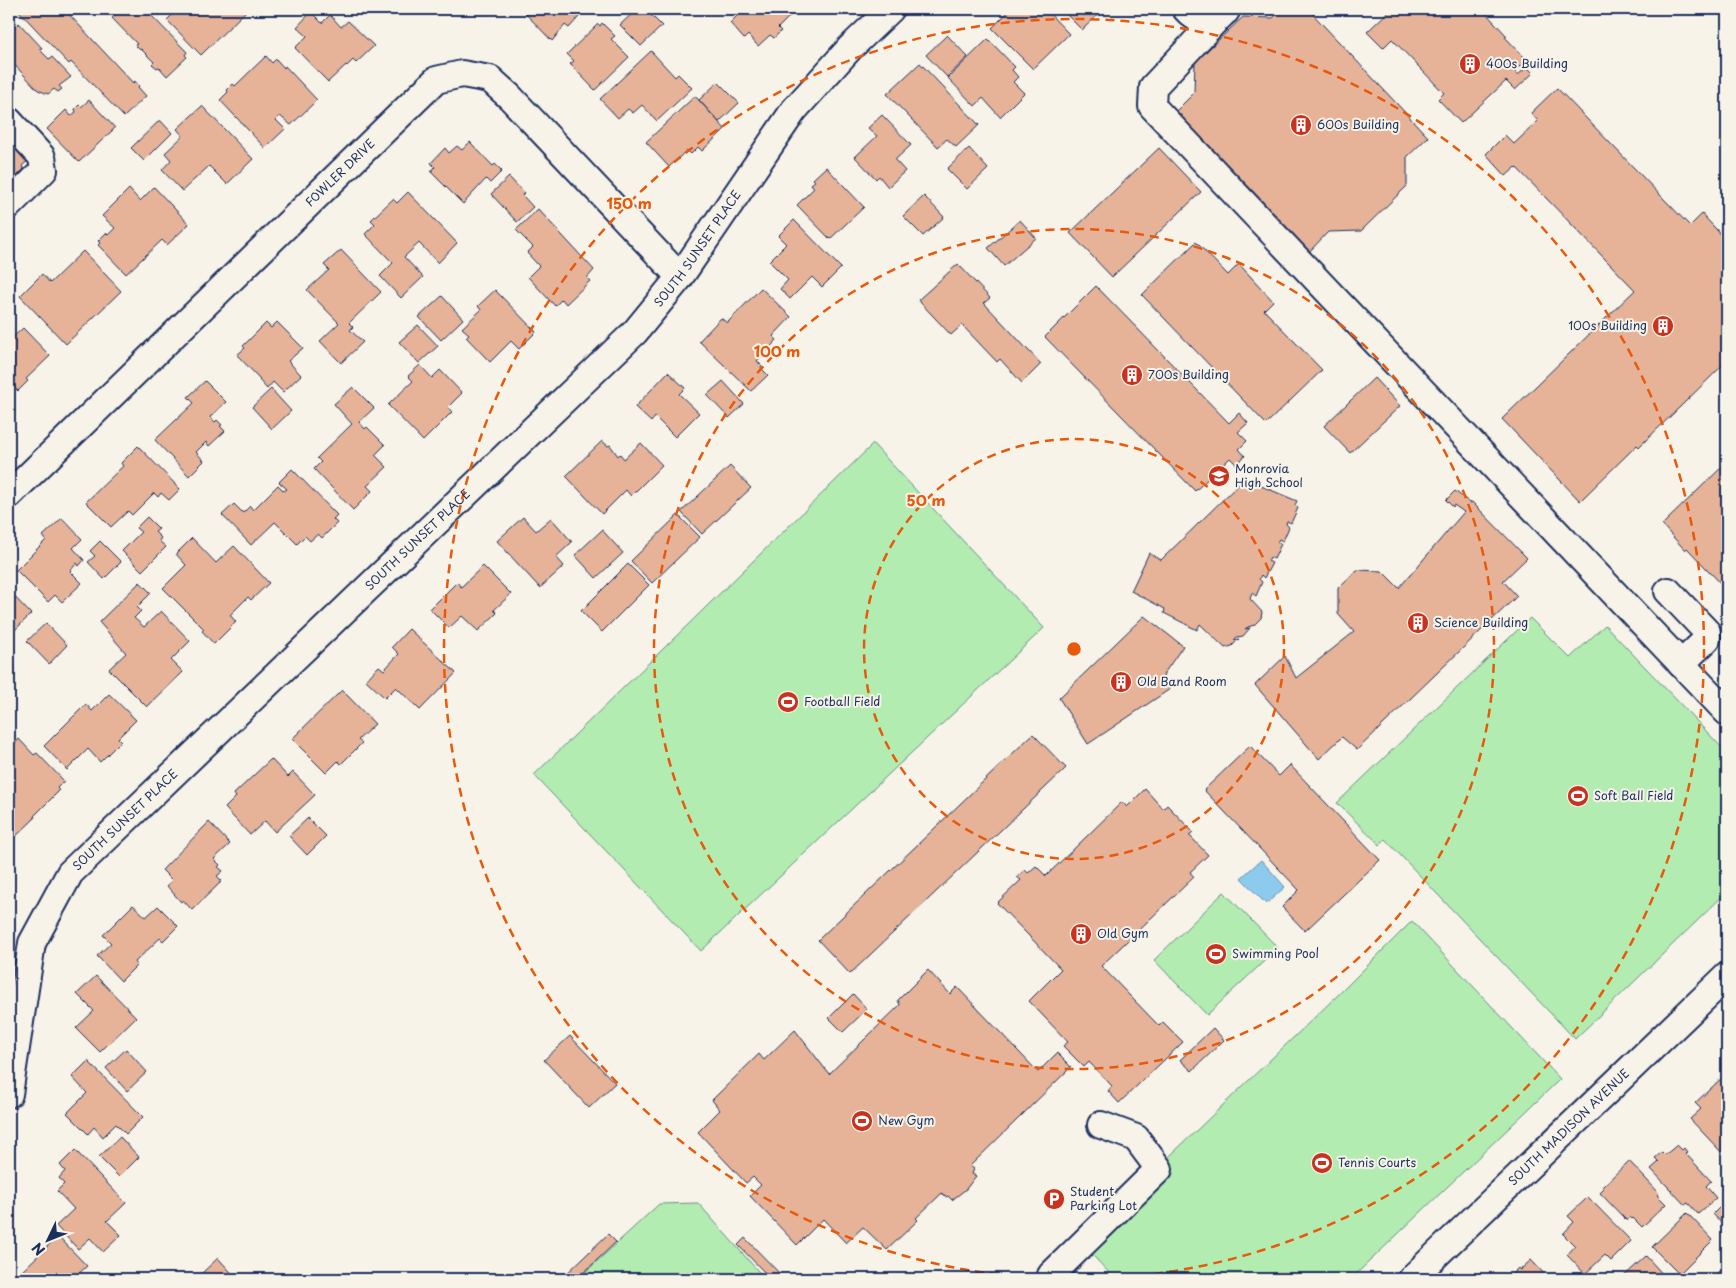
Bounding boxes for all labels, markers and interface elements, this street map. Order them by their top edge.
building icon: 400s Building [1458,52,1482,76]
place label: 400s Building [1486,54,1568,72]
building icon: 600s Building [1289,113,1313,137]
place label: 600s Building [1317,115,1399,133]
street label: FOWLER DRIVE [301,134,378,210]
street label: SOUTH SUNSET PLACE [649,186,745,310]
text: 150 m [606,191,652,214]
building icon: 100s Building [1651,314,1675,338]
place label: 100s Building [1568,316,1647,334]
text: 100 m [754,339,800,362]
building icon: 700s Building [1120,363,1144,387]
place label: 700s Building [1148,365,1229,383]
place label: Monrovia High School [1235,459,1303,491]
school or university icon: Monrovia High School [1207,464,1231,488]
street label: SOUTH SUNSET PLACE [361,484,474,594]
text: 50 m [907,488,945,511]
building icon: Science Building [1406,611,1430,635]
place label: Science Building [1434,613,1528,631]
centre of rings [1065,640,1083,658]
building icon: Old Band Room [1109,670,1133,694]
place label: Old Band Room [1137,672,1227,690]
sports icon: Football Field [776,690,800,714]
place label: Football Field [804,692,880,710]
street label: SOUTH SUNSET PLACE [68,764,181,874]
sports icon: Soft Ball Field [1566,784,1590,808]
place label: Soft Ball Field [1594,786,1673,804]
building icon: Old Gym [1069,922,1093,946]
place label: Old Gym [1097,924,1149,942]
sports icon: Swimming Pool [1204,942,1228,966]
place label: Swimming Pool [1232,944,1319,962]
street label: SOUTH MADISON AVENUE [1504,1064,1633,1189]
sports icon: New Gym [850,1109,874,1133]
place label: New Gym [878,1111,934,1129]
sports icon: Tennis Courts [1310,1151,1334,1175]
place label: Tennis Courts [1338,1153,1416,1171]
place label: Student Parking Lot [1070,1182,1137,1214]
parking icon: Student Parking Lot [1042,1187,1066,1211]
north arrow [22,1216,72,1266]
text: N [27,1238,50,1260]

